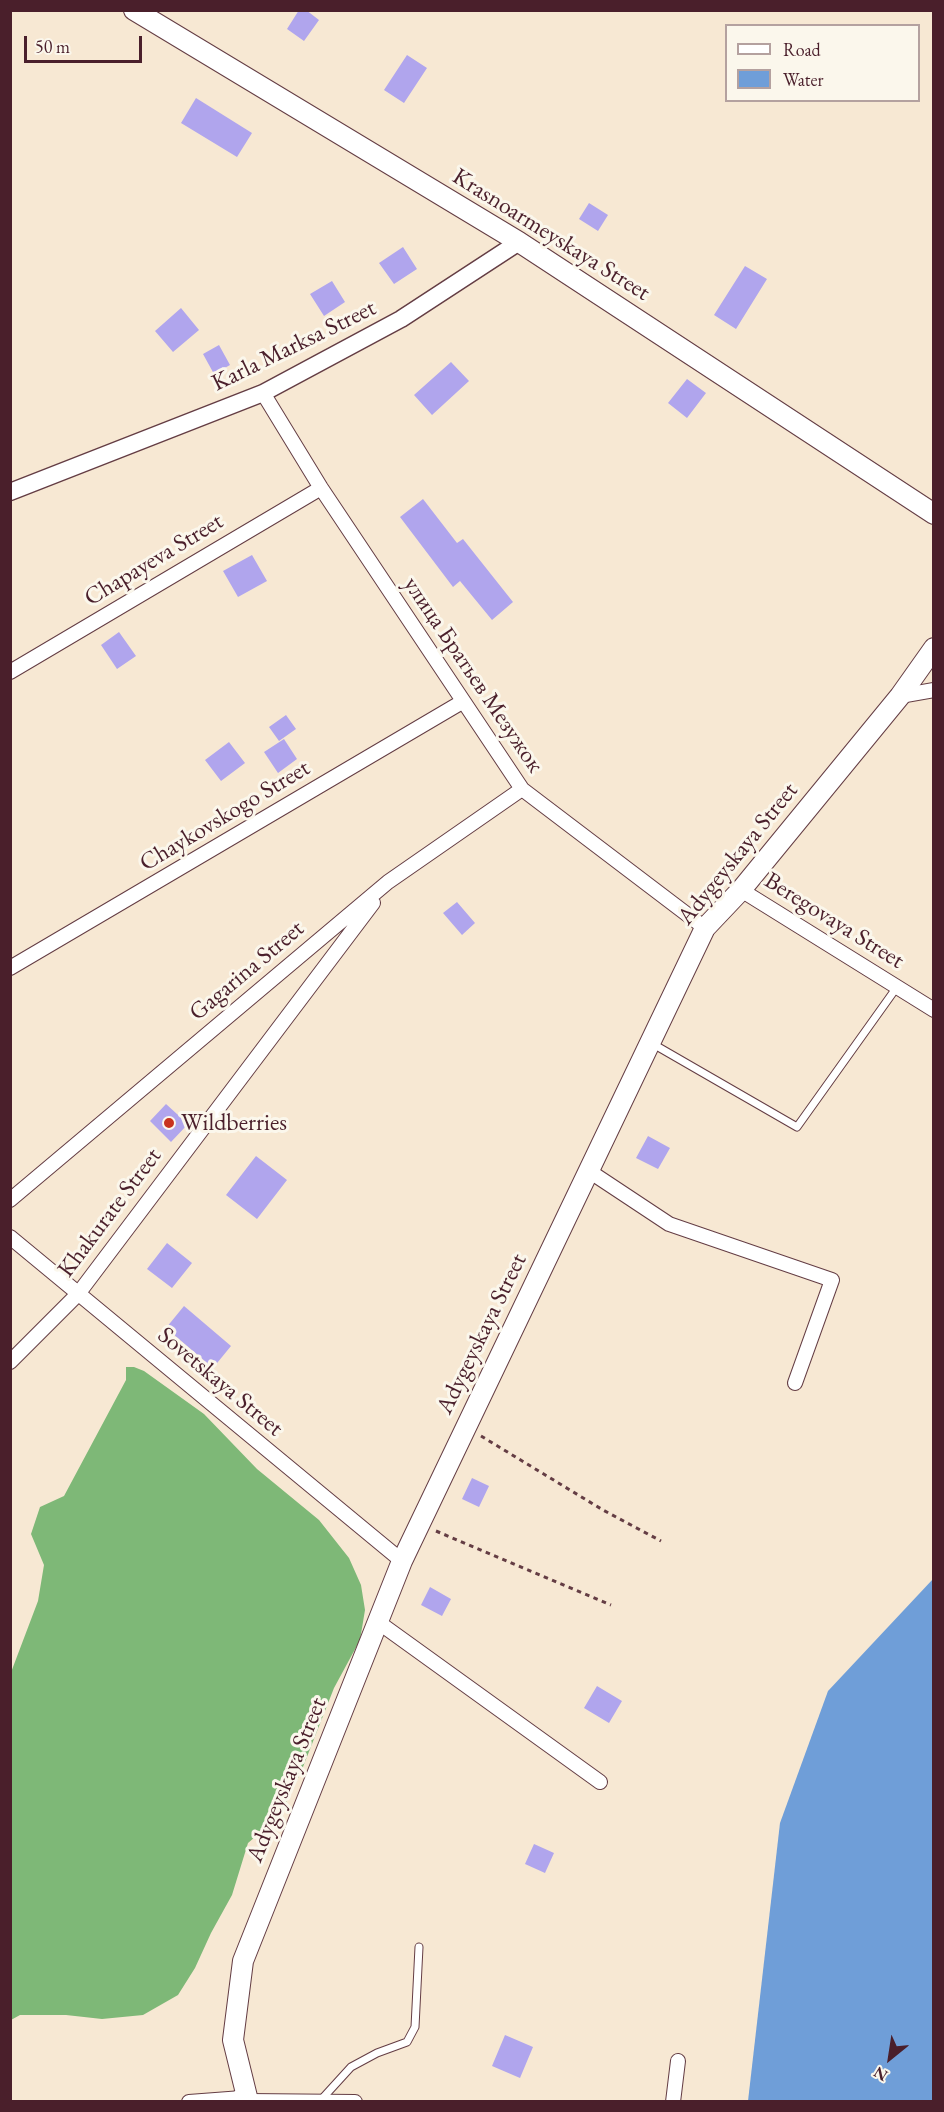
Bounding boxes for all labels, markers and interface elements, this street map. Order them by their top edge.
scale bar [27,24,146,62]
legend [725,24,920,102]
text: 50 m [35,35,70,58]
text: Road [783,38,821,61]
text: Water [783,68,824,91]
street label: Krasnoarmeyskaya Street [447,163,655,307]
street label: Karla Marksa Street [207,294,381,398]
street label: Chapayeva Street [79,507,229,613]
street label: улица Братьев Мезужок [397,572,549,778]
street label: Chaykovskogo Street [135,754,315,878]
street label: Adygeyskaya Street [672,777,804,931]
street label: Beregovaya Street [759,867,909,975]
street label: Gagarina Street [184,915,310,1027]
place label: Wildberries [181,1109,287,1137]
marker: Wildberries [162,1116,176,1130]
street label: Khakurate Street [52,1143,168,1283]
street label: Adygeyskaya Street [431,1249,533,1419]
street label: Sovetskaya Street [151,1321,289,1443]
street label: Adygeyskaya Street [241,1693,333,1867]
north arrow [860,2028,920,2088]
text: N [870,2062,892,2086]

